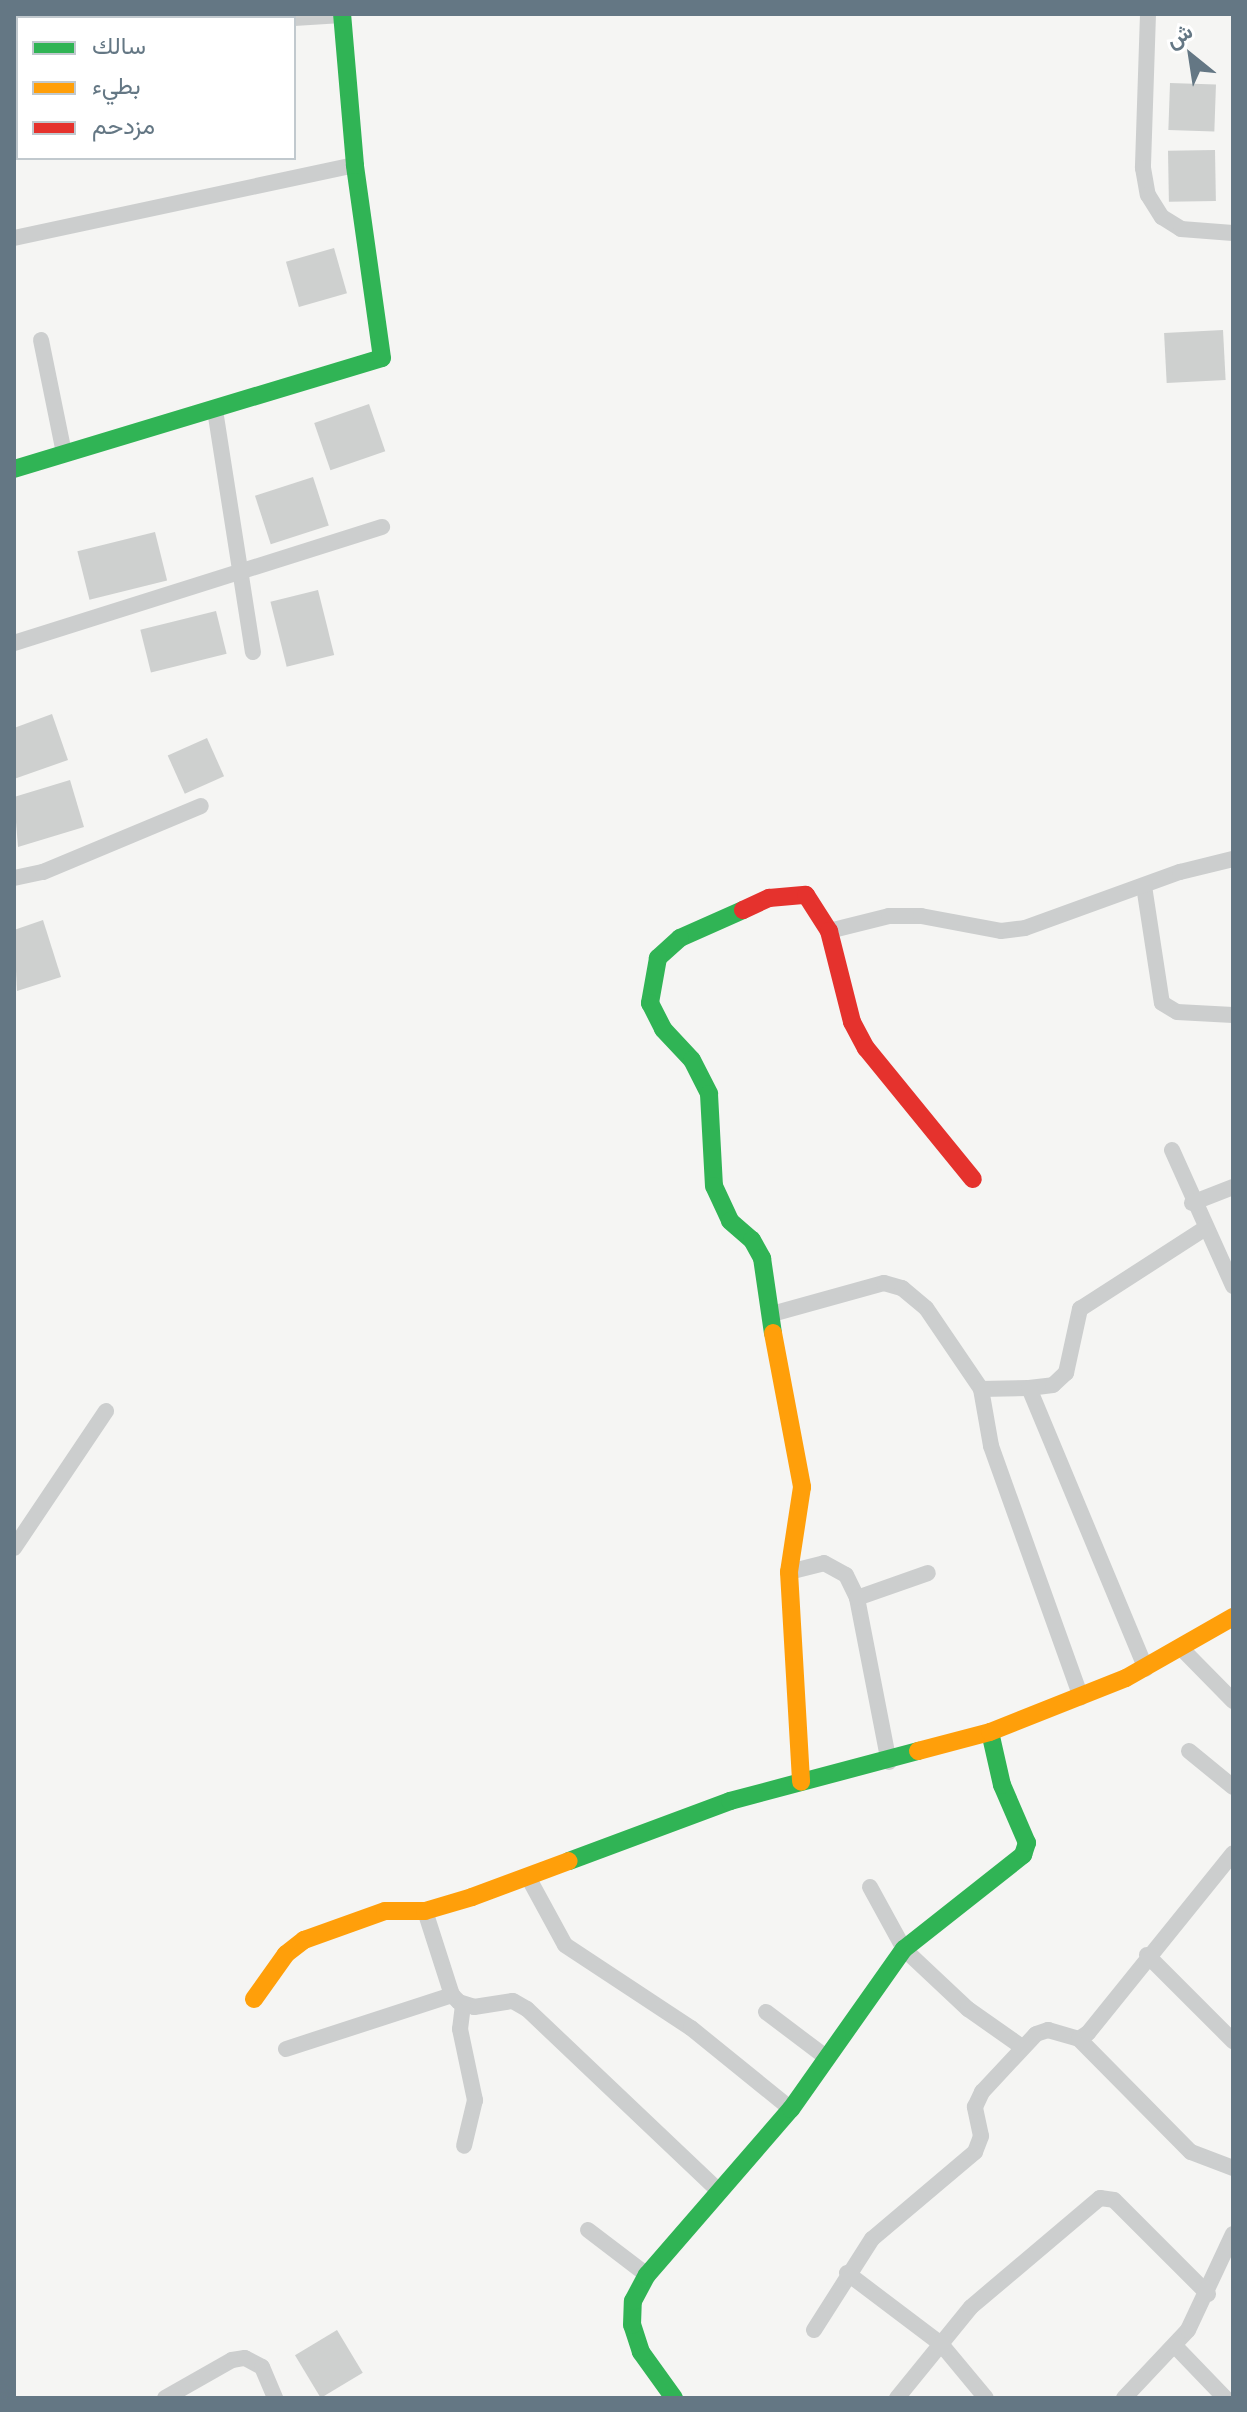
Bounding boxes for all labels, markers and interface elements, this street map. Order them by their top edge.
legend [16,16,296,160]
north arrow [1151,16,1231,96]
text: ش [1161,17,1197,53]
text: سالك [92,31,146,60]
text: بطيء [92,71,141,100]
text: مزدحم [92,111,155,140]

